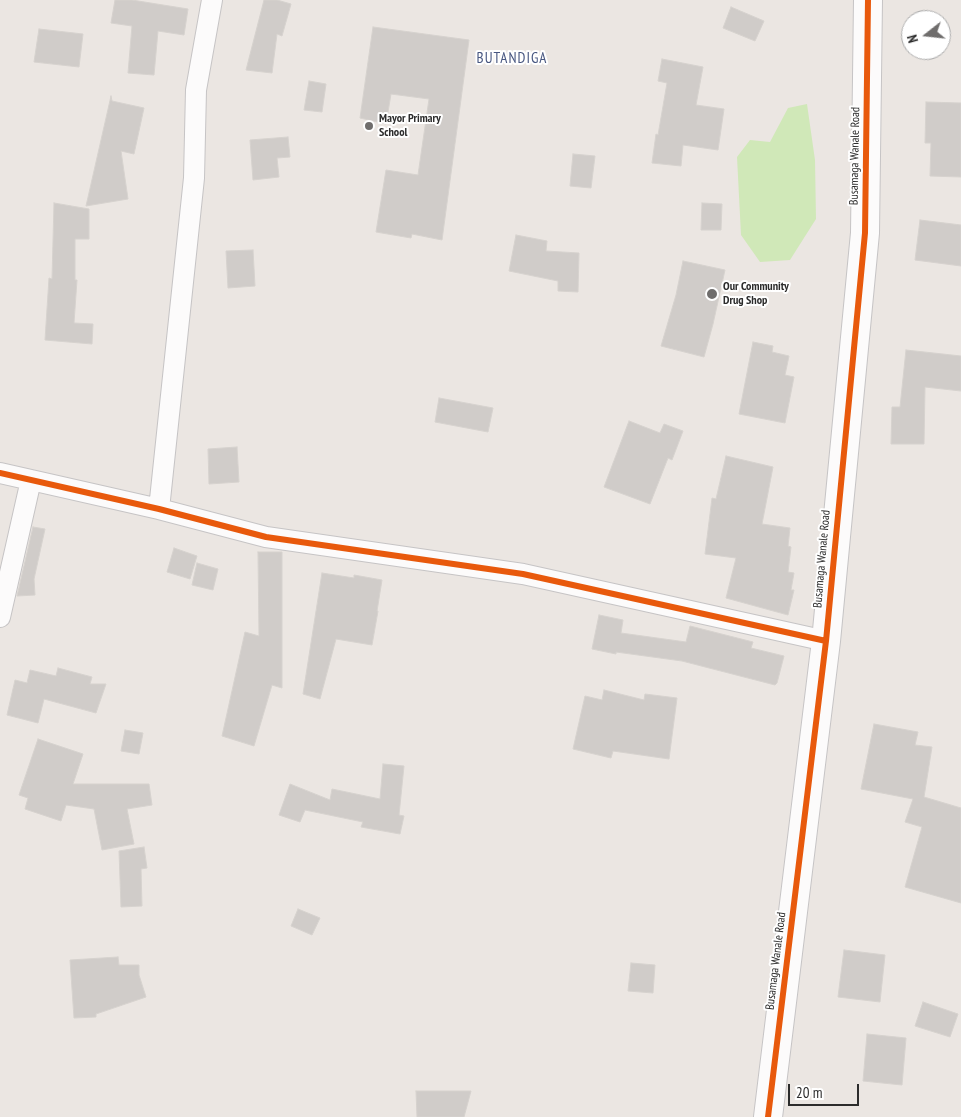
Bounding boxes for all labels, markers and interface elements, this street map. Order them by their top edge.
north arrow [901,10,951,60]
text: N [903,33,922,45]
district label: BUTANDIGA [475,50,549,68]
street label: Busamaga Wanale Road [847,107,863,205]
place label: Mayor Primary School [379,112,441,140]
marker: Mayor Primary School [363,120,375,132]
place label: Our Community Drug Shop [723,280,789,308]
marker: Our Community Drug Shop [705,287,719,301]
street label: Busamaga Wanale Road [811,509,833,609]
street label: Busamaga Wanale Road [763,911,789,1011]
scale bar [791,1074,862,1106]
text: 20 m [796,1083,822,1102]

